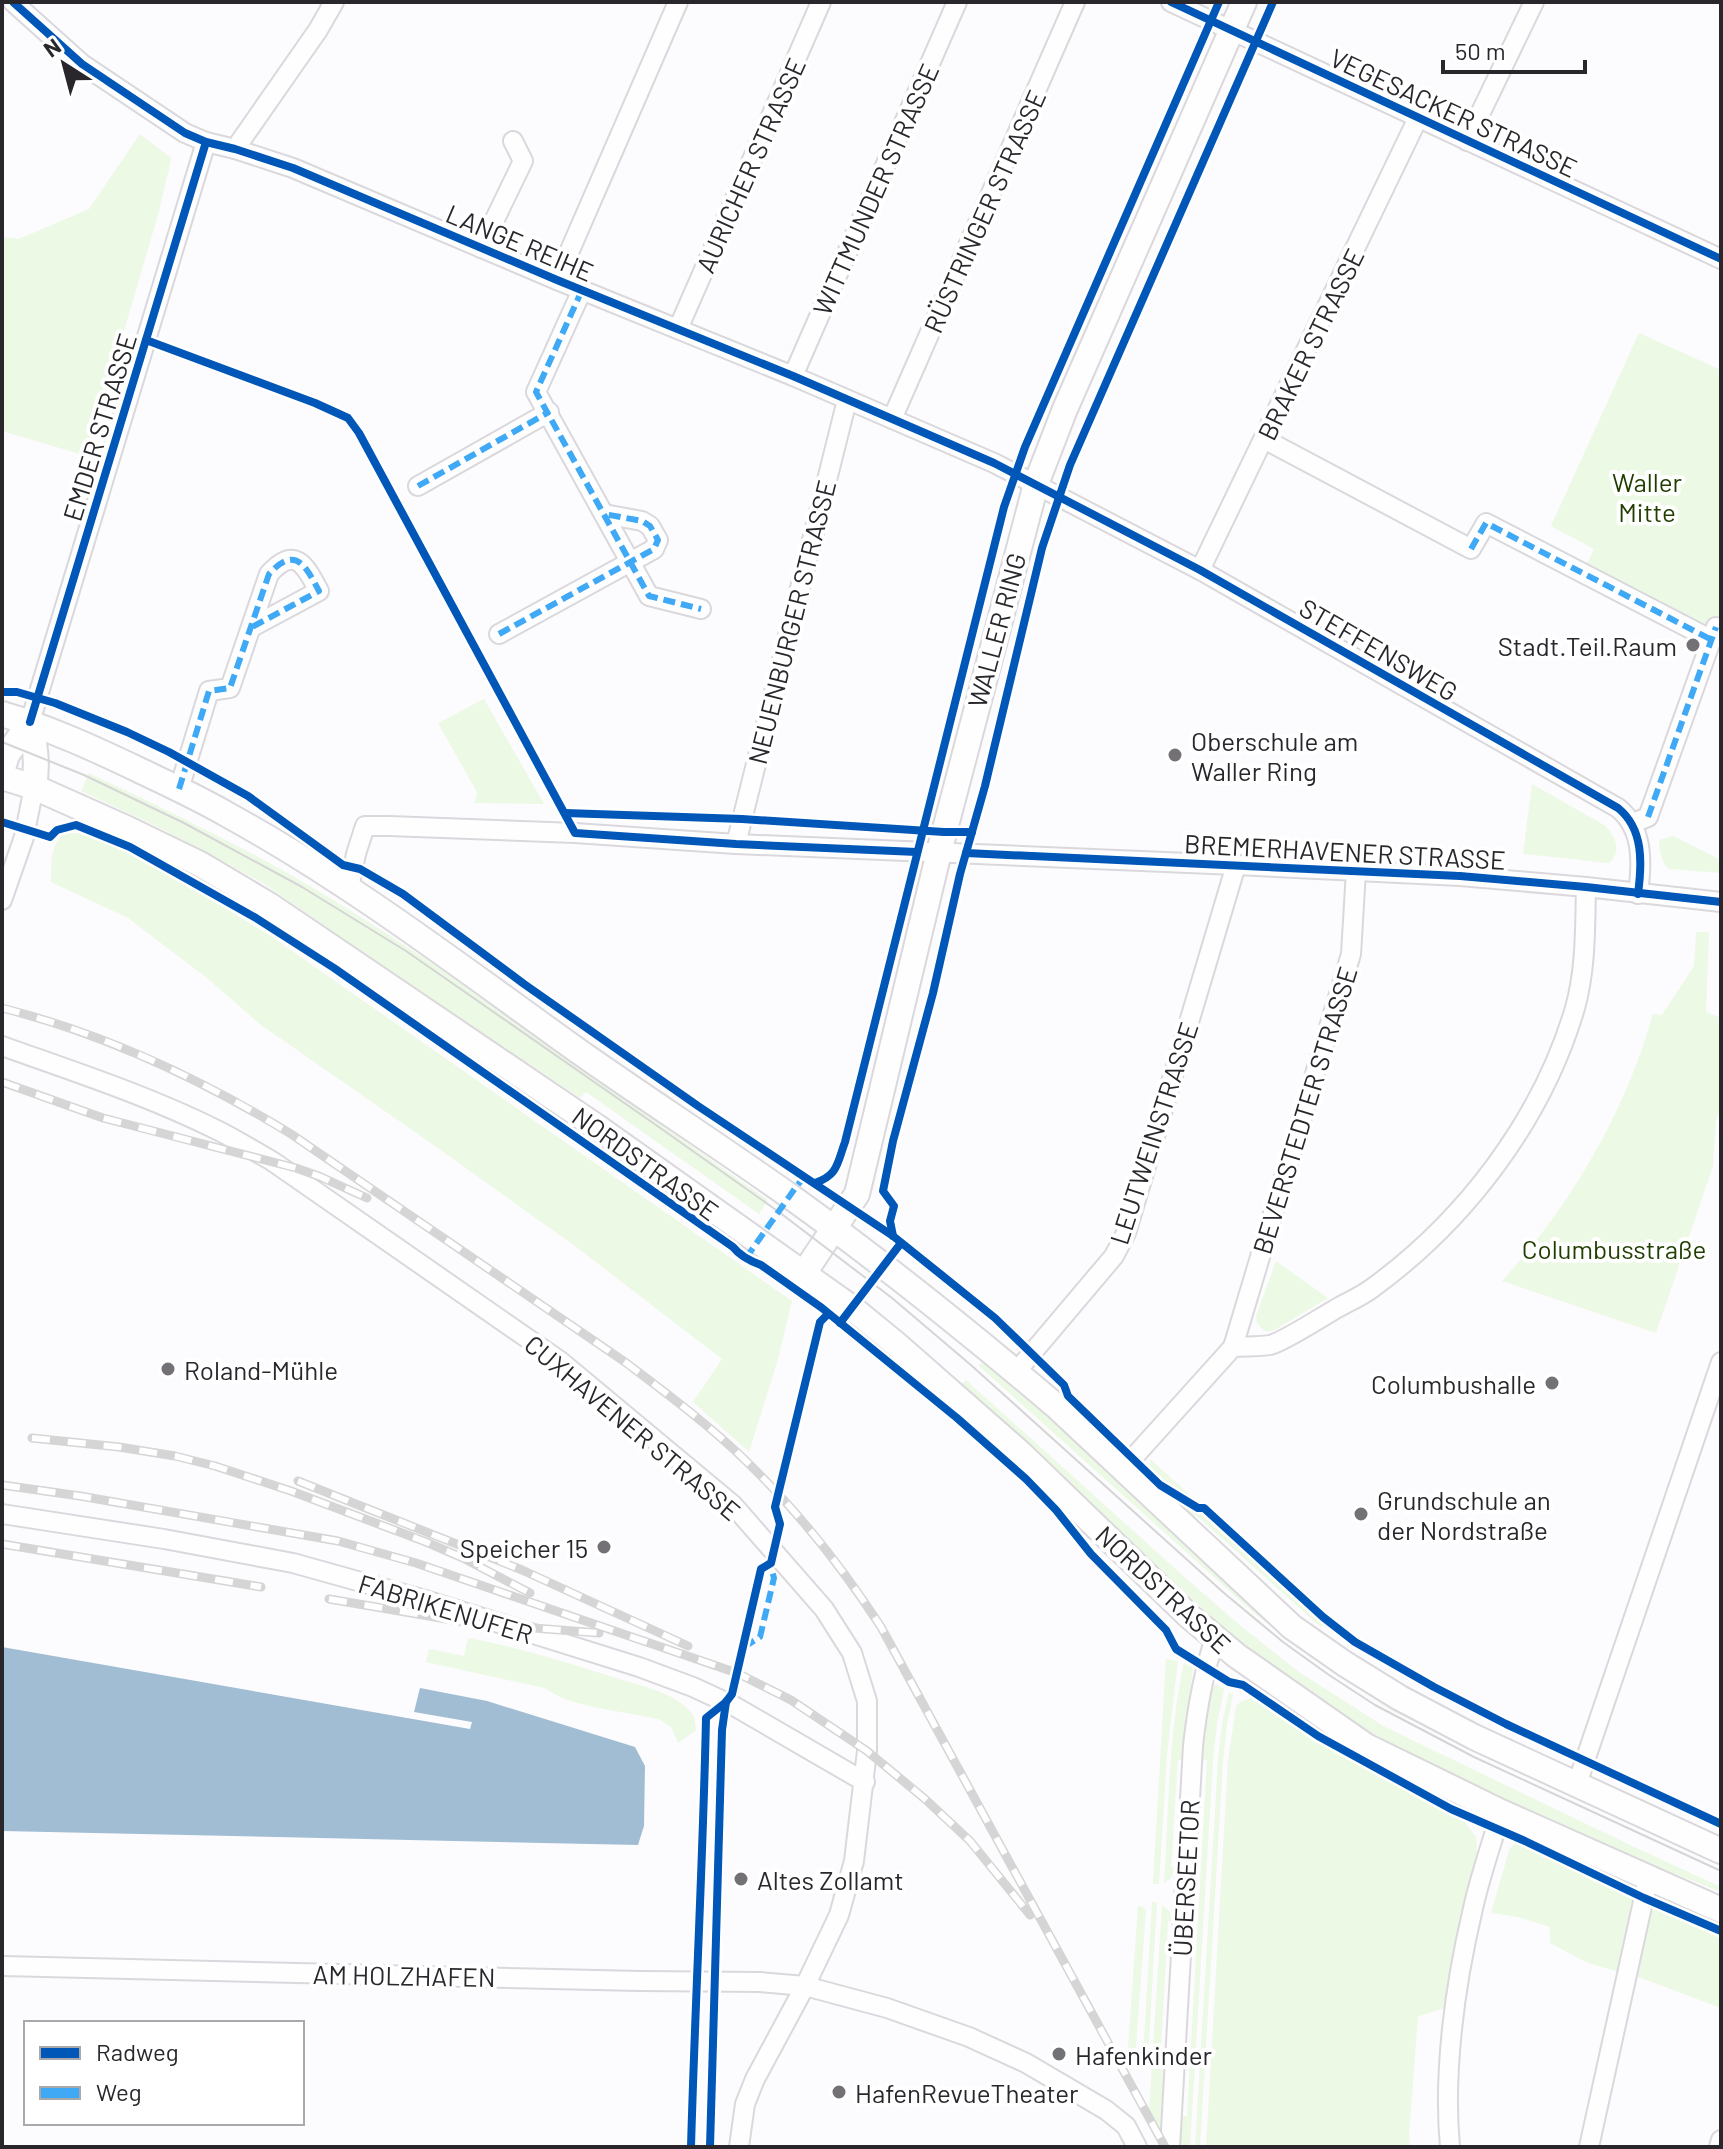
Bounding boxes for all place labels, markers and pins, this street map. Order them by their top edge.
place label: Stadt.Teil.Raum [1498,630,1677,661]
marker: Stadt.Teil.Raum [1684,636,1702,654]
place label: Oberschule am Waller Ring [1191,725,1358,786]
marker: Oberschule am Waller Ring [1166,746,1184,764]
place label: Roland-Mühle [184,1354,338,1385]
marker: Roland-Mühle [159,1360,177,1378]
place label: Columbushalle [1371,1368,1536,1399]
marker: Columbushalle [1543,1374,1561,1392]
place label: Grundschule an der Nordstraße [1377,1484,1551,1545]
marker: Grundschule an der Nordstraße [1352,1505,1370,1523]
place label: Speicher 15 [460,1532,588,1563]
marker: Speicher 15 [595,1538,613,1556]
place label: Altes Zollamt [757,1864,904,1895]
marker: Altes Zollamt [732,1870,750,1888]
place label: Hafenkinder [1075,2039,1213,2070]
marker: Hafenkinder [1050,2045,1068,2063]
place label: HafenRevueTheater [855,2077,1079,2108]
marker: HafenRevueTheater [830,2083,848,2101]

